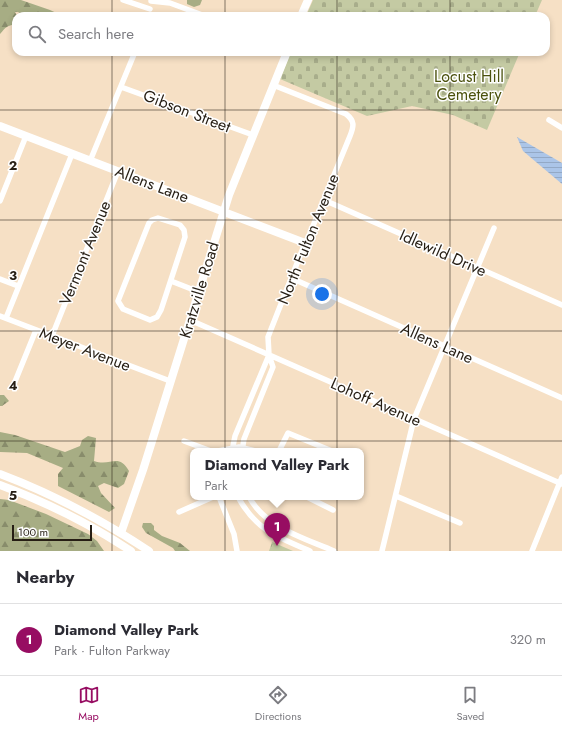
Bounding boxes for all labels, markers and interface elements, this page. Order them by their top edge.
search box [12,12,550,56]
icon: search [26,23,48,45]
text: Search here [58,23,134,45]
park label: Locust Hill Cemetery [434,65,504,106]
street label: Gibson Street [140,84,234,138]
text: 2 [9,156,17,175]
street label: Allens Lane [112,159,192,209]
street label: North Fulton Avenue [271,170,345,308]
street label: Vermont Avenue [54,197,116,309]
street label: Idlewild Drive [396,224,490,282]
street label: Kratzville Road [173,239,225,341]
text: 3 [9,266,17,285]
your location [312,284,332,304]
street label: Allens Lane [397,317,477,369]
street label: Meyer Avenue [36,321,134,377]
street label: Lohoff Avenue [327,372,425,432]
text: 4 [8,376,18,395]
popup [190,448,364,500]
text: Diamond Valley Park [205,454,349,476]
text: Park [205,476,228,495]
text: 5 [9,486,17,505]
pin: 1 [264,513,290,546]
scale bar [12,523,92,542]
text: 100 m [18,524,48,540]
text: Nearby [16,565,74,589]
text: Diamond Valley Park [54,619,199,641]
text: 1 [26,630,32,649]
text: 320 m [510,630,546,649]
text: Park · Fulton Parkway [54,641,170,660]
tab: Map [78,684,100,724]
tab: Directions [255,684,301,724]
tab: Saved [457,684,484,724]

